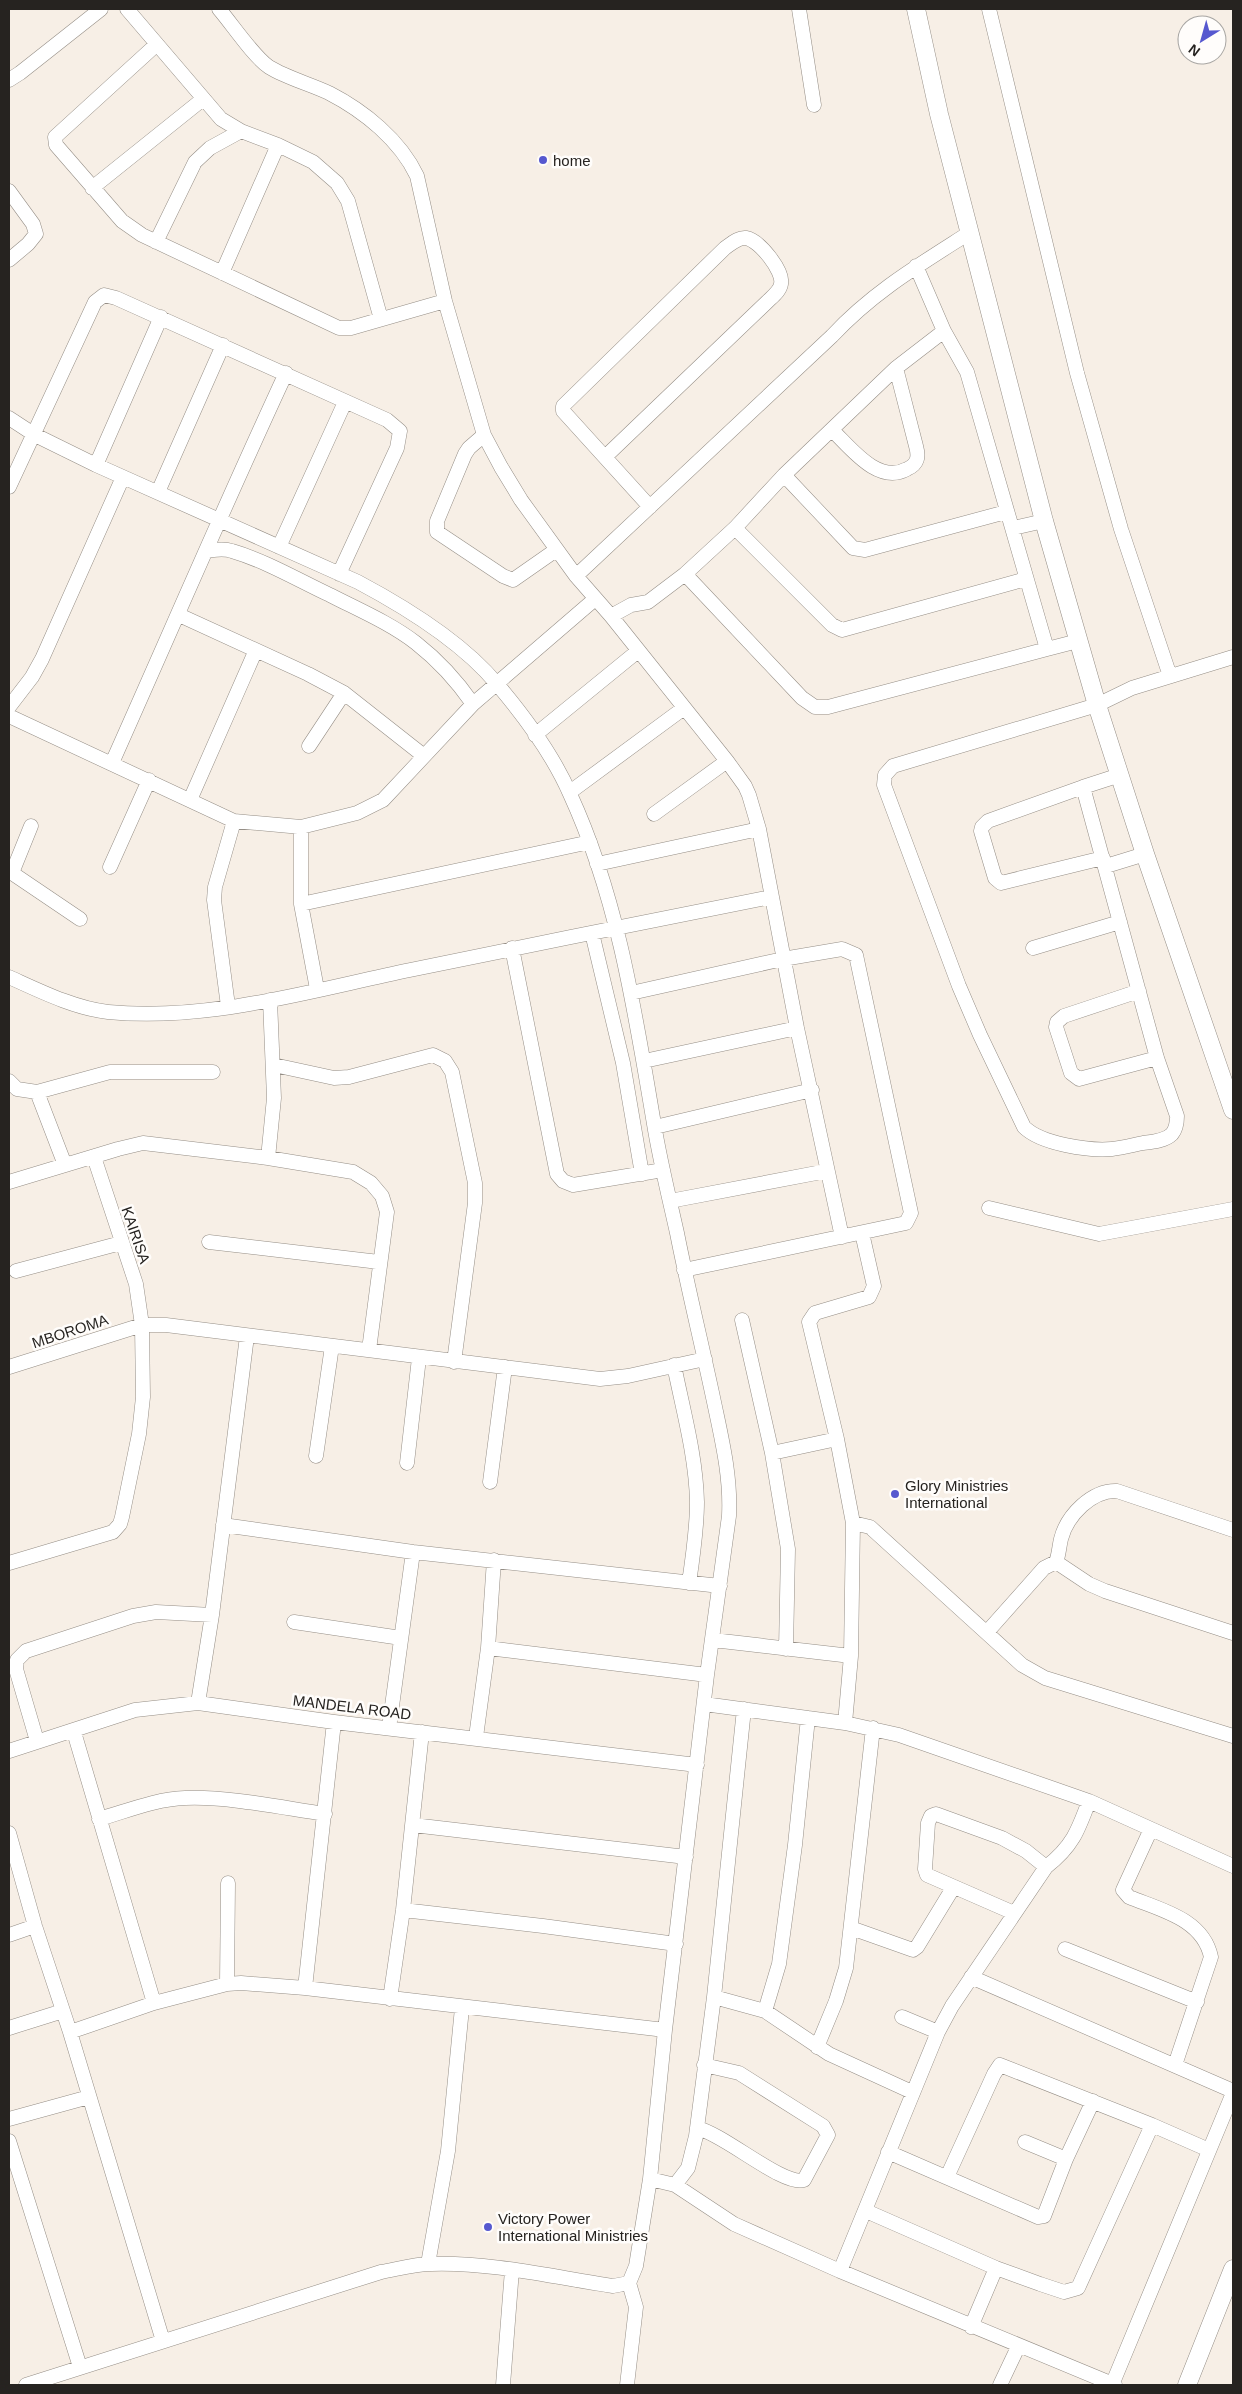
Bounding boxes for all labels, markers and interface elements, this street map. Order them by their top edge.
north arrow [1177,15,1227,65]
text: N [1185,41,1203,60]
place label: home [553,152,591,169]
marker: home [537,154,549,166]
street label: KAIRISA [118,1204,154,1266]
street label: MBOROMA [30,1311,110,1351]
place label: Glory Ministries International [905,1477,1008,1511]
marker: Glory Ministries International [889,1488,901,1500]
street label: MANDELA ROAD [292,1691,412,1723]
place label: Victory Power International Ministries [498,2210,648,2244]
marker: Victory Power International Ministries [482,2221,494,2233]

